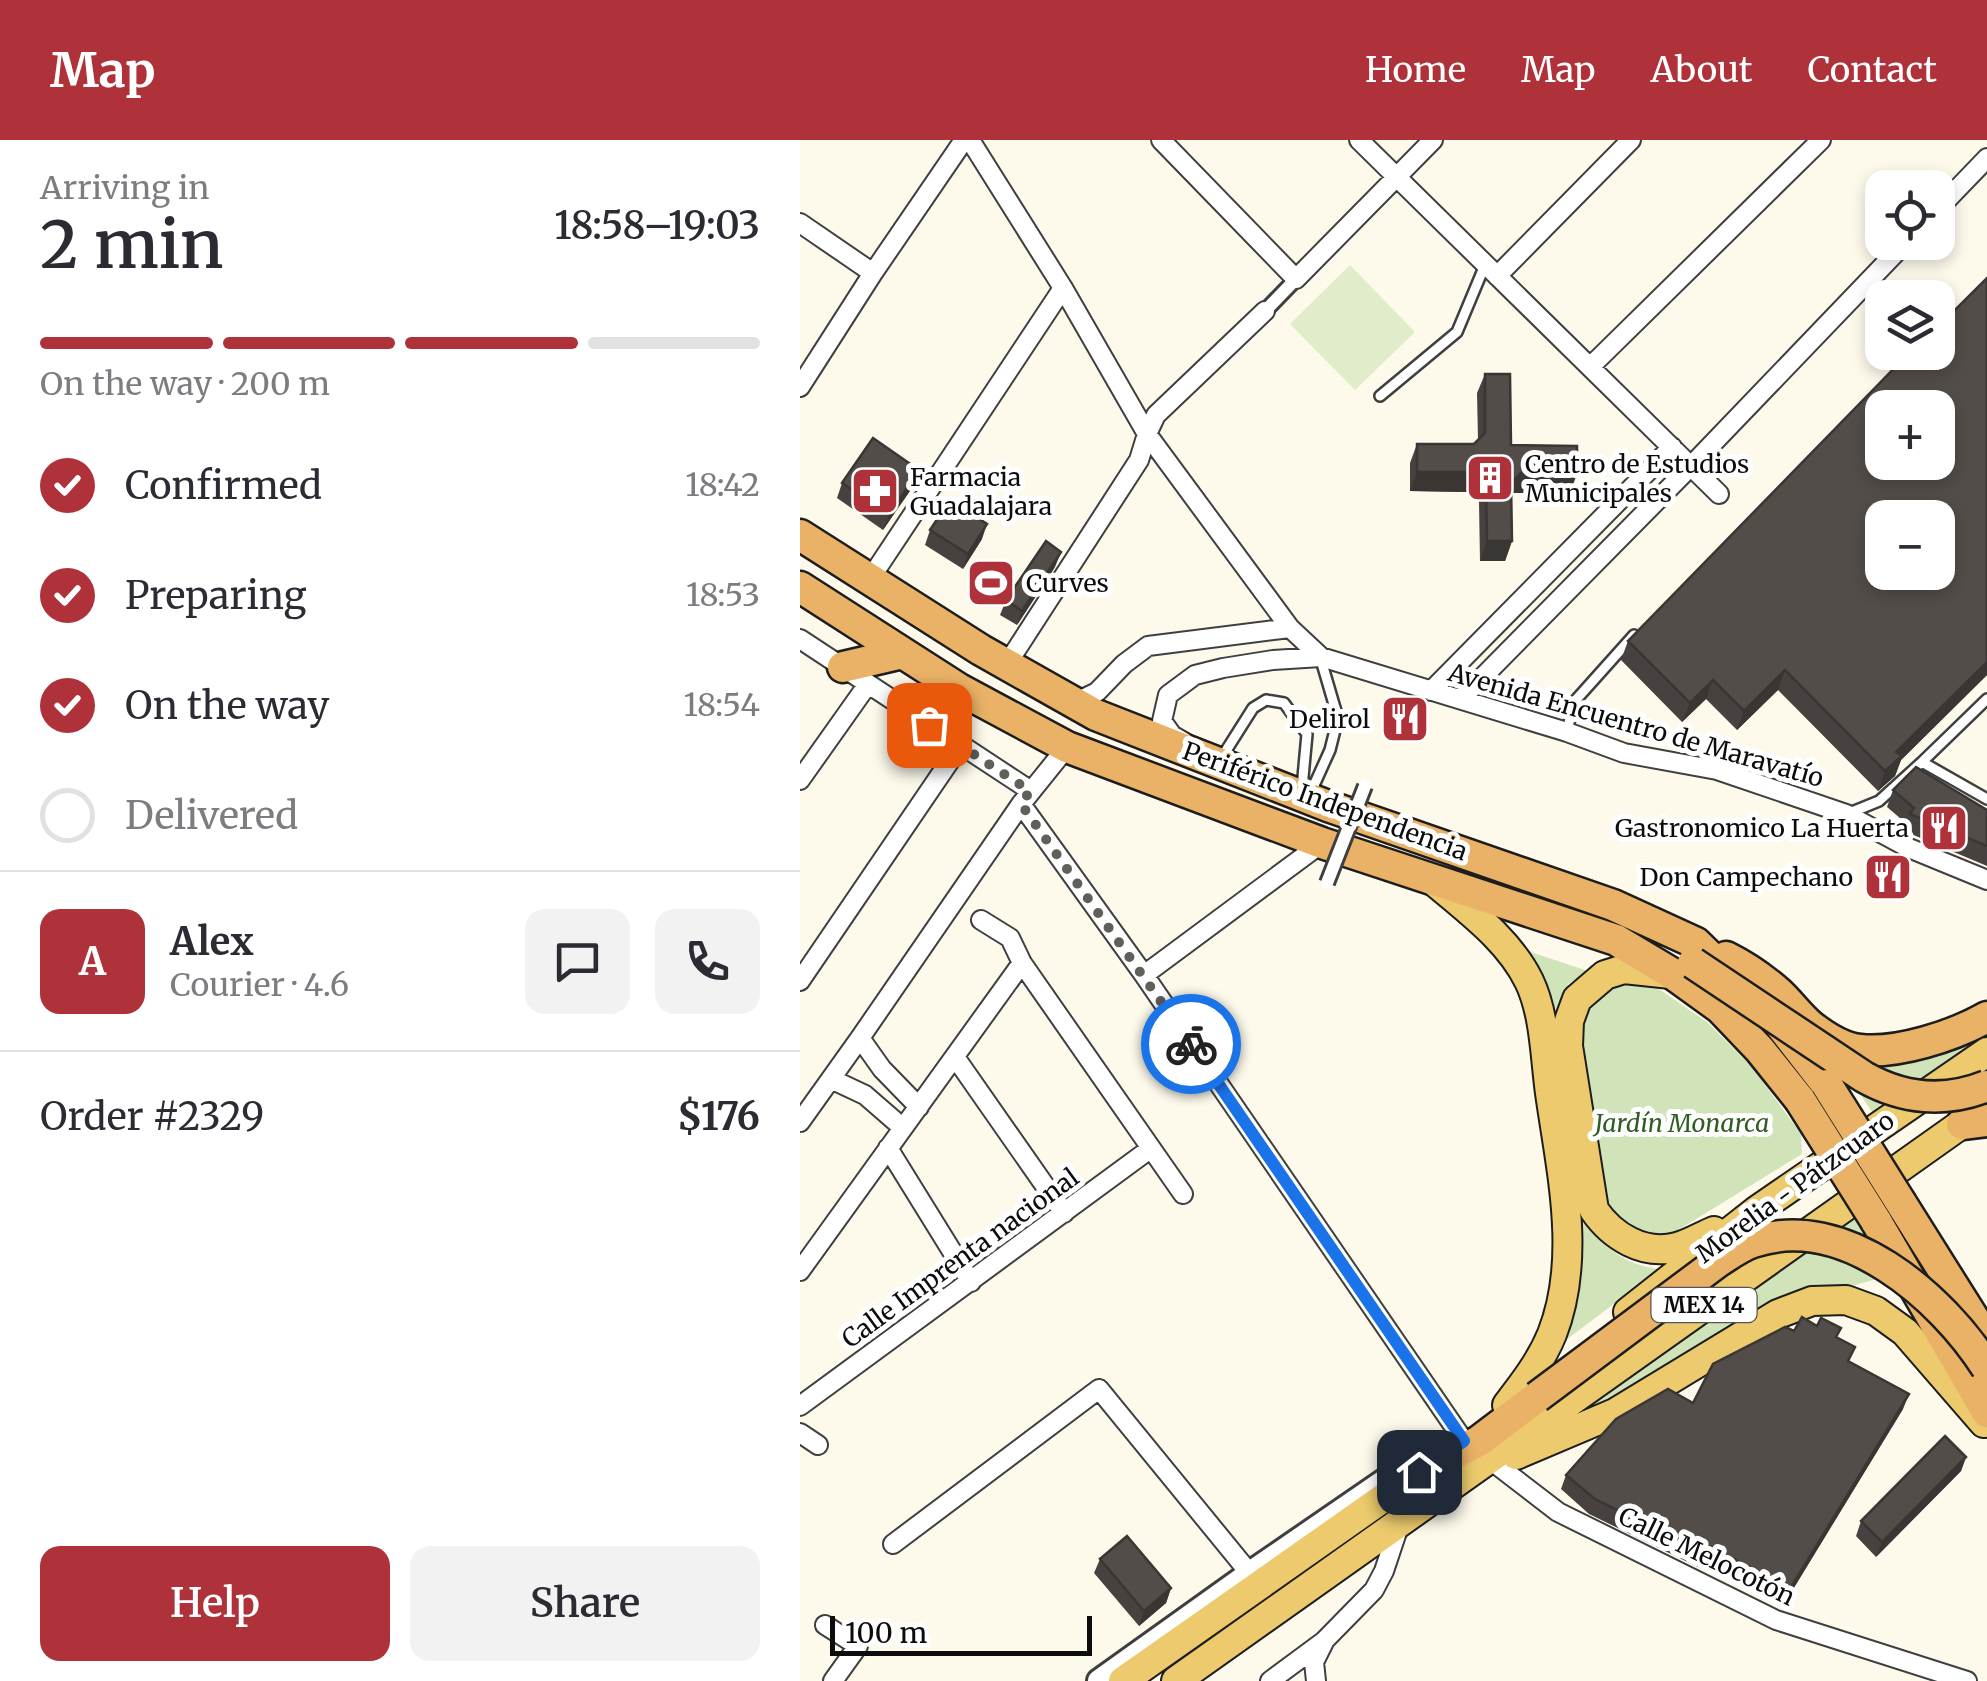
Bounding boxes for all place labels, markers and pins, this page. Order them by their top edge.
place label: Centro de Estudios Municipales [1525,448,1749,509]
building icon: Centro de Estudios Municipales [1464,452,1516,504]
place label: Farmacia Guadalajara [910,461,1052,522]
pharmacy icon: Farmacia Guadalajara [849,465,901,517]
sports icon: Curves [965,557,1017,609]
place label: Curves [1026,567,1109,599]
pin [887,683,972,768]
restaurant icon: Delirol [1379,693,1431,745]
place label: Delirol [1289,703,1370,735]
restaurant icon: Gastronomico La Huerta [1918,802,1970,854]
place label: Gastronomico La Huerta [1615,812,1909,844]
restaurant icon: Don Campechano [1862,851,1914,903]
place label: Don Campechano [1640,861,1853,893]
pin [1377,1430,1462,1515]

